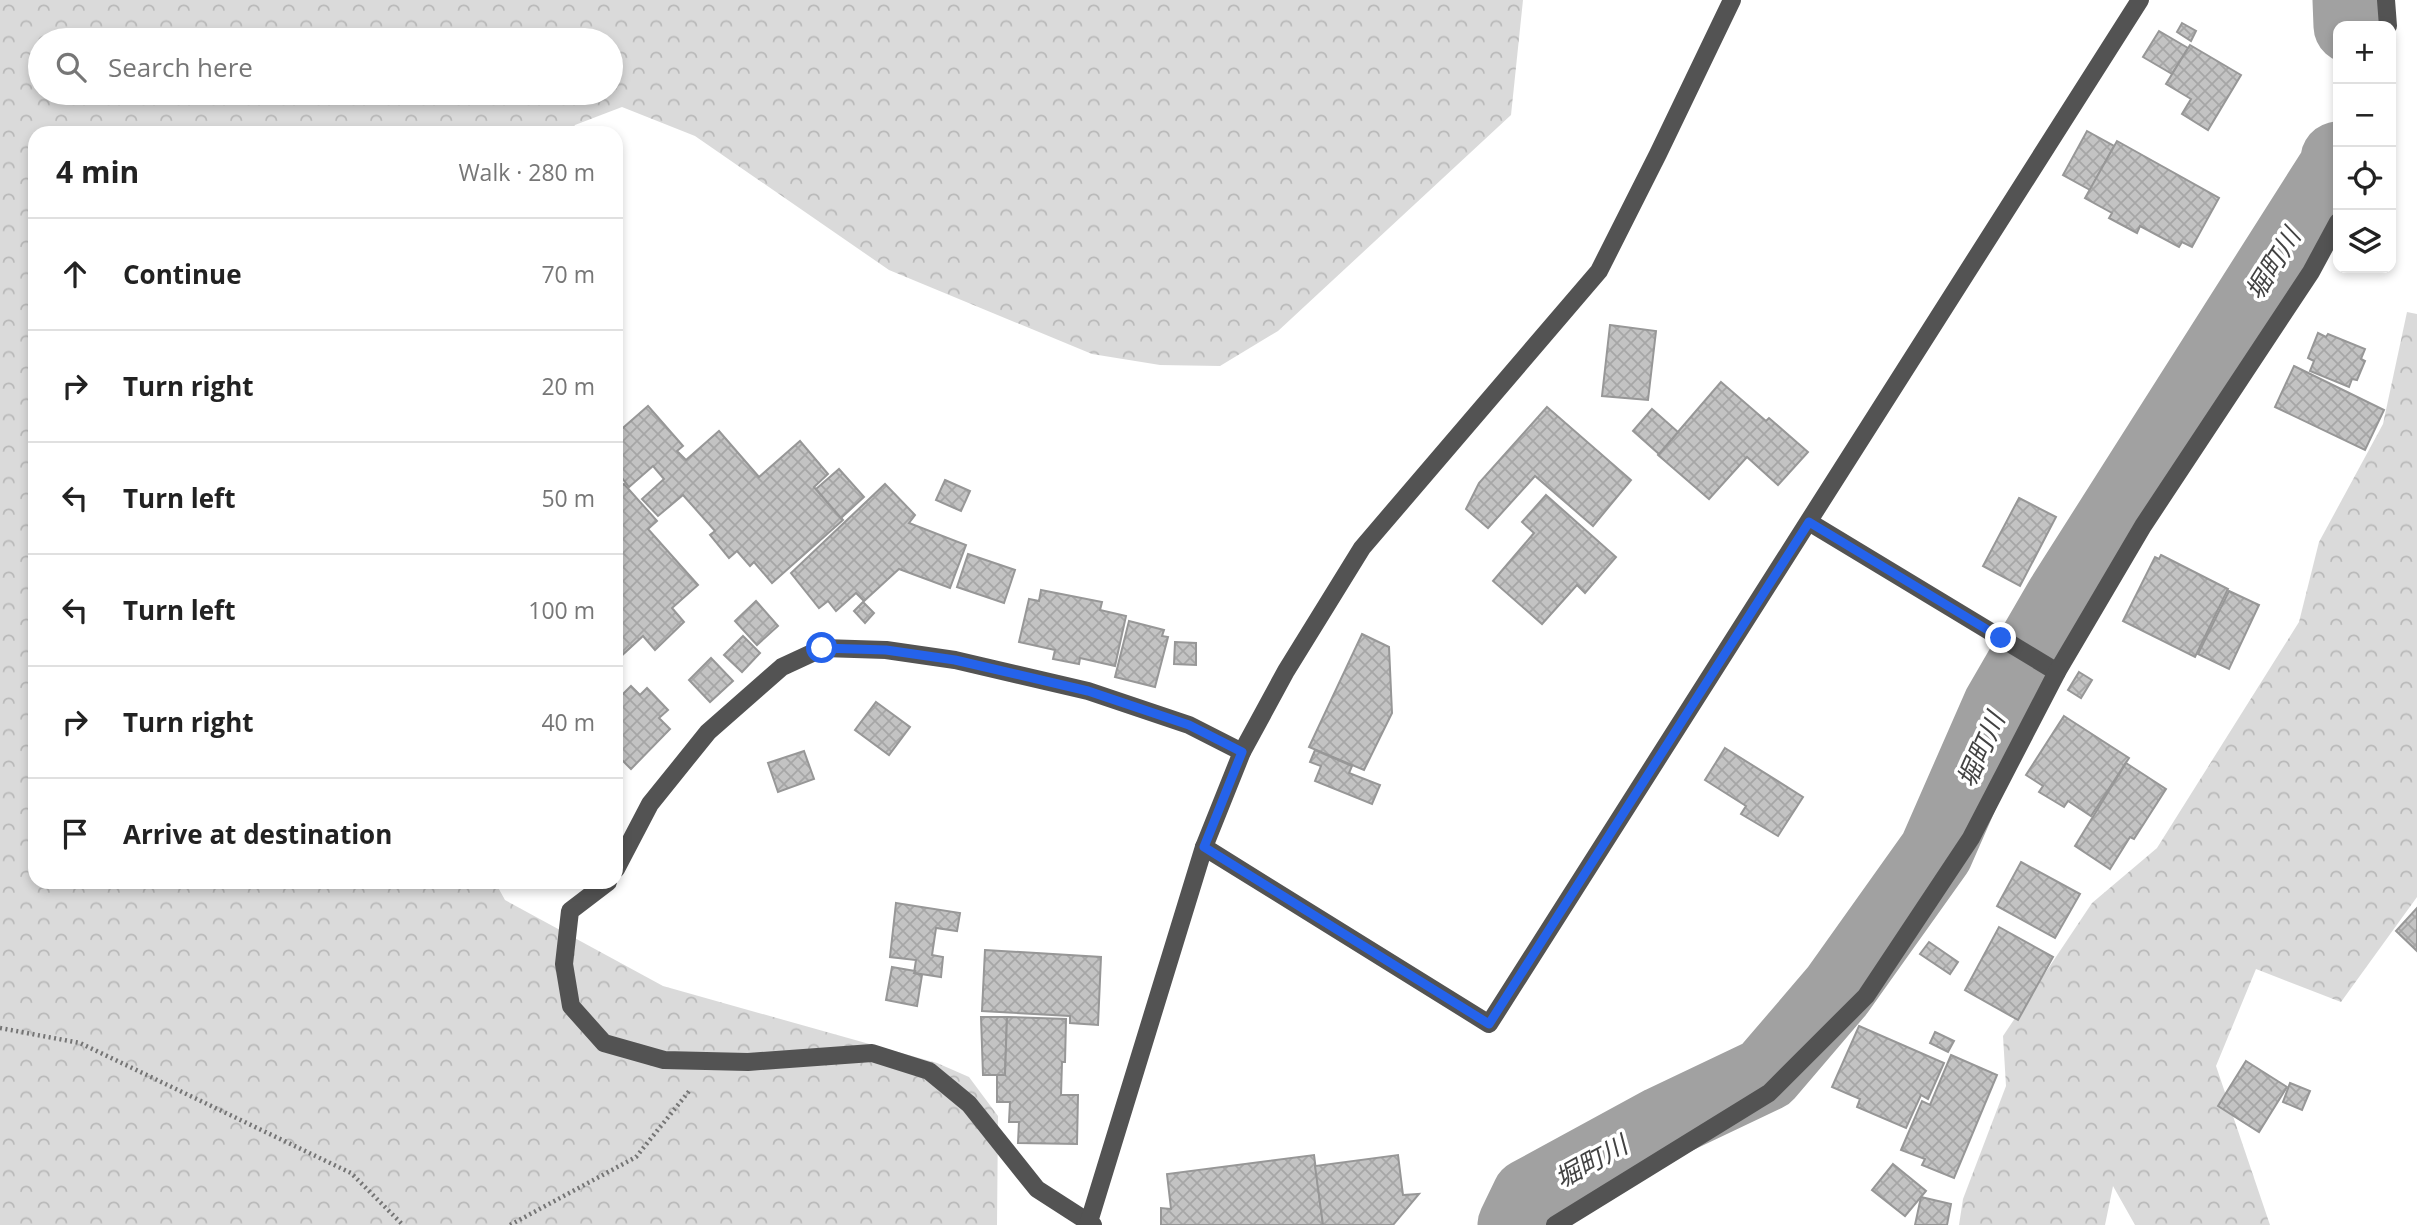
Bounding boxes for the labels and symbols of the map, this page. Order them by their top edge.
water label: 堀町川 [2236,218,2310,306]
route end [1985,622,2016,653]
route start [806,632,837,663]
water label: 堀町川 [1948,704,2014,793]
water label: 堀町川 [1548,1125,1636,1196]

